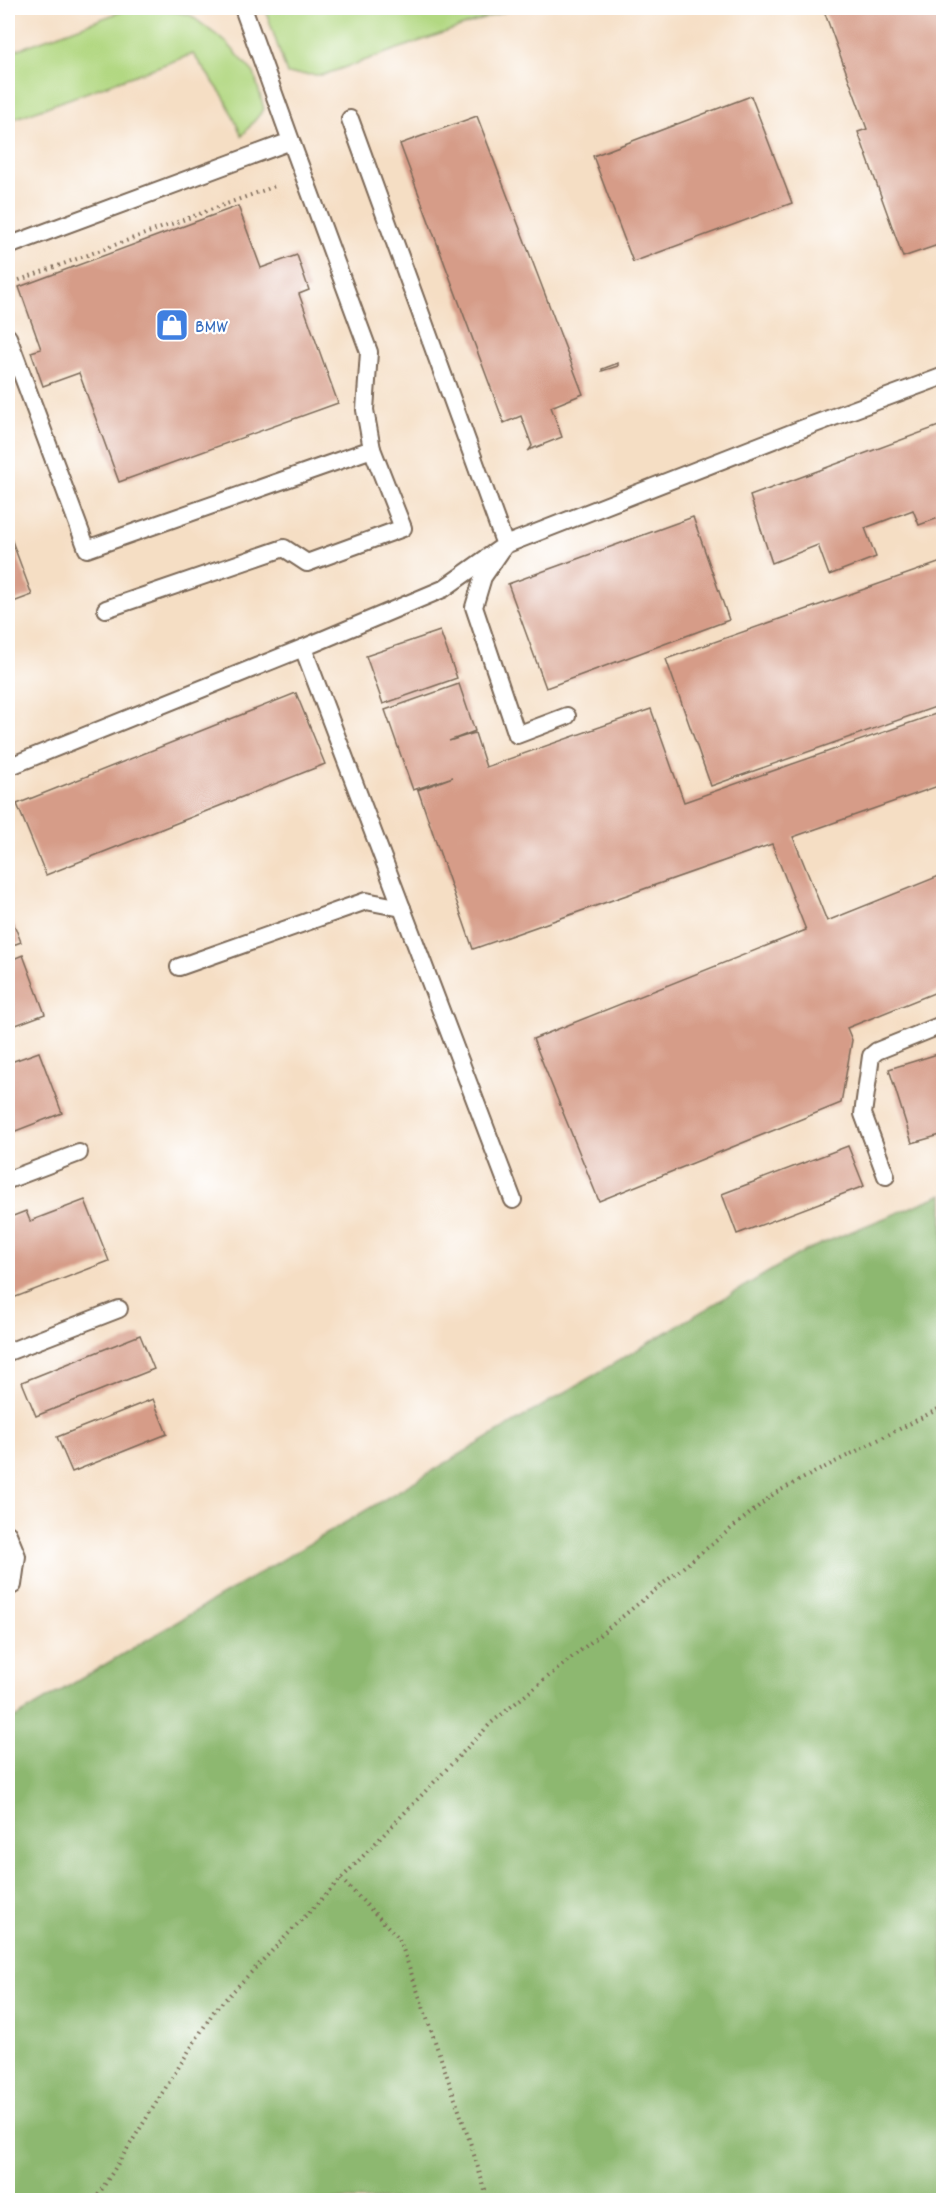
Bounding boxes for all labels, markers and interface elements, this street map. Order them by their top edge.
shop icon: BMW [154,307,190,343]
place label: BMW [195,314,228,342]

